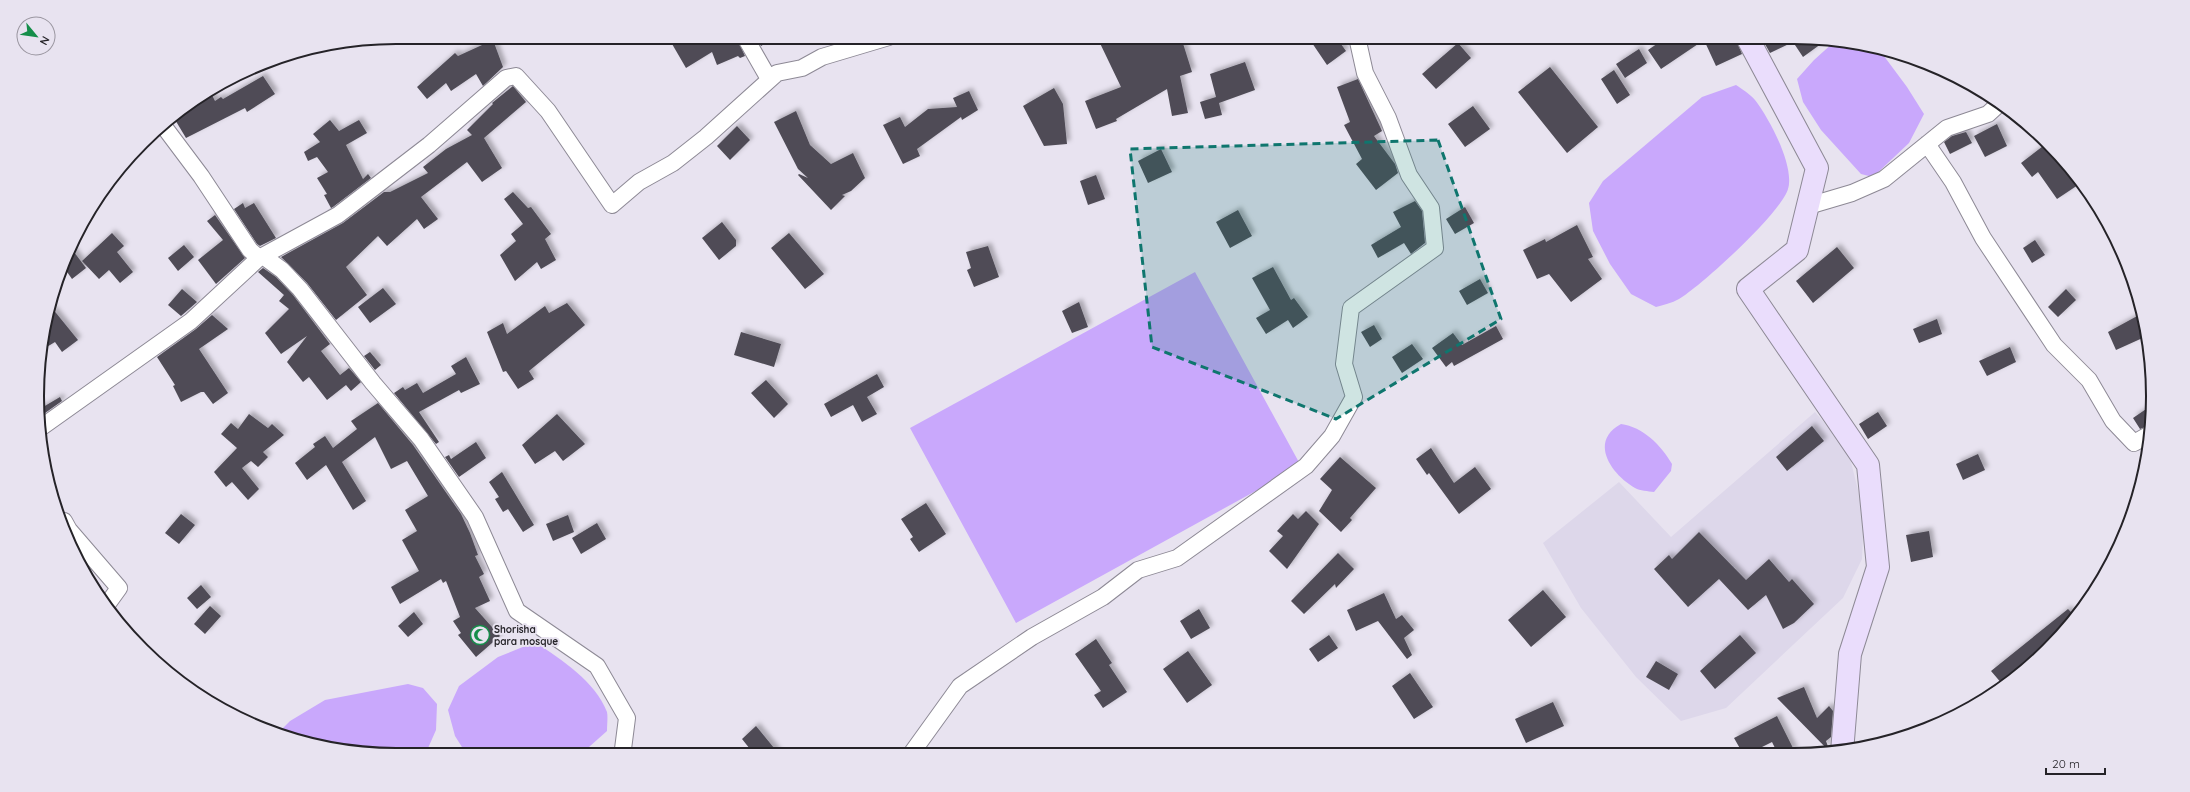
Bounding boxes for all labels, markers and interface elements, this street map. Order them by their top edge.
north arrow [16,16,56,56]
text: N [37,34,53,48]
place label: Shorisha para mosque [494,623,558,648]
mosque icon: Shorisha para mosque [469,624,491,646]
scale bar [2046,750,2105,776]
text: 20 m [2052,756,2080,771]

